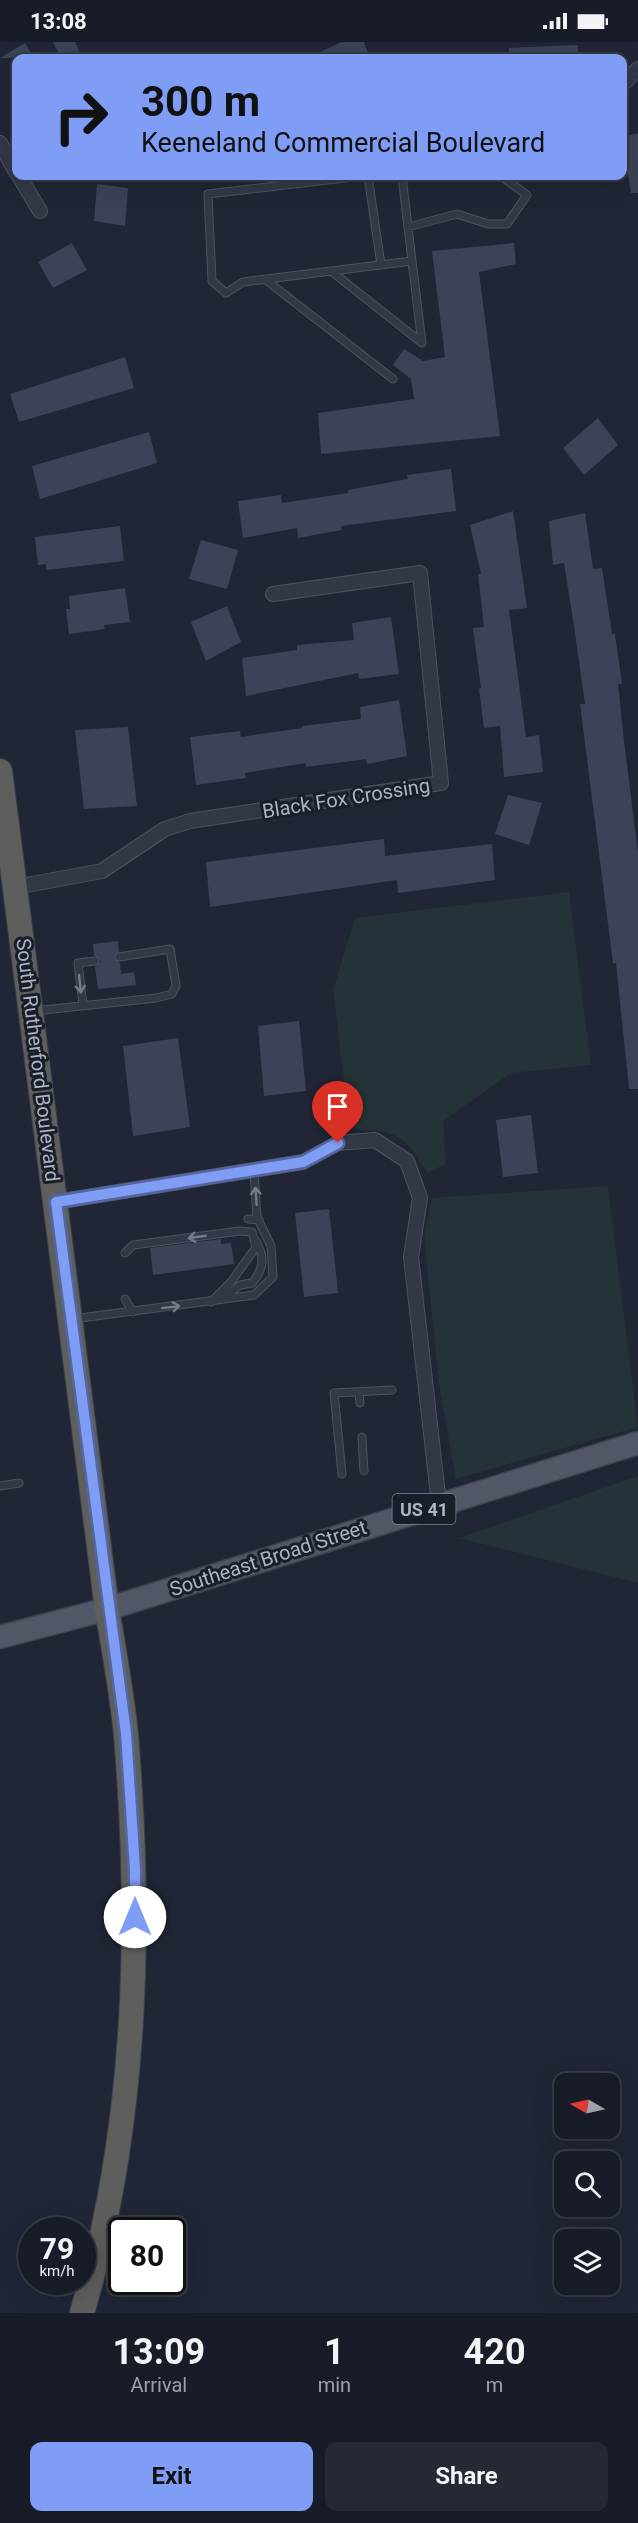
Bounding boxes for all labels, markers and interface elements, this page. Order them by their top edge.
text: 13:08 [30,9,87,34]
text: 300 m [141,77,260,126]
icon: right [42,78,120,156]
text: Keeneland Commercial Boulevard [141,127,545,159]
street label: Black Fox Crossing [260,773,432,823]
street label: South Rutherford Boulevard [11,937,65,1183]
one-way arrow [75,973,86,993]
pin [312,1081,363,1143]
icon: arrive [321,1090,354,1123]
one-way arrow [250,1186,261,1206]
one-way arrow [187,1231,207,1242]
one-way arrow [160,1301,180,1312]
road number: US 41 [392,1494,456,1524]
street label: Southeast Broad Street [167,1515,369,1601]
position arrow [103,1885,167,1949]
north arrow [554,2073,620,2139]
map controls [554,2073,620,2295]
button: search [554,2151,620,2217]
speed limit sign: 80 [108,2217,186,2295]
button: layers [554,2229,620,2295]
text: 79 [40,2231,74,2266]
text: km/h [39,2262,75,2280]
text: 13:09 [112,2331,205,2373]
text: 1 [324,2331,345,2373]
text: 420 [464,2331,526,2373]
text: Arrival [130,2373,187,2397]
text: min [318,2373,351,2397]
text: m [486,2373,503,2397]
button: Exit [30,2442,313,2511]
button: Share [325,2442,608,2511]

